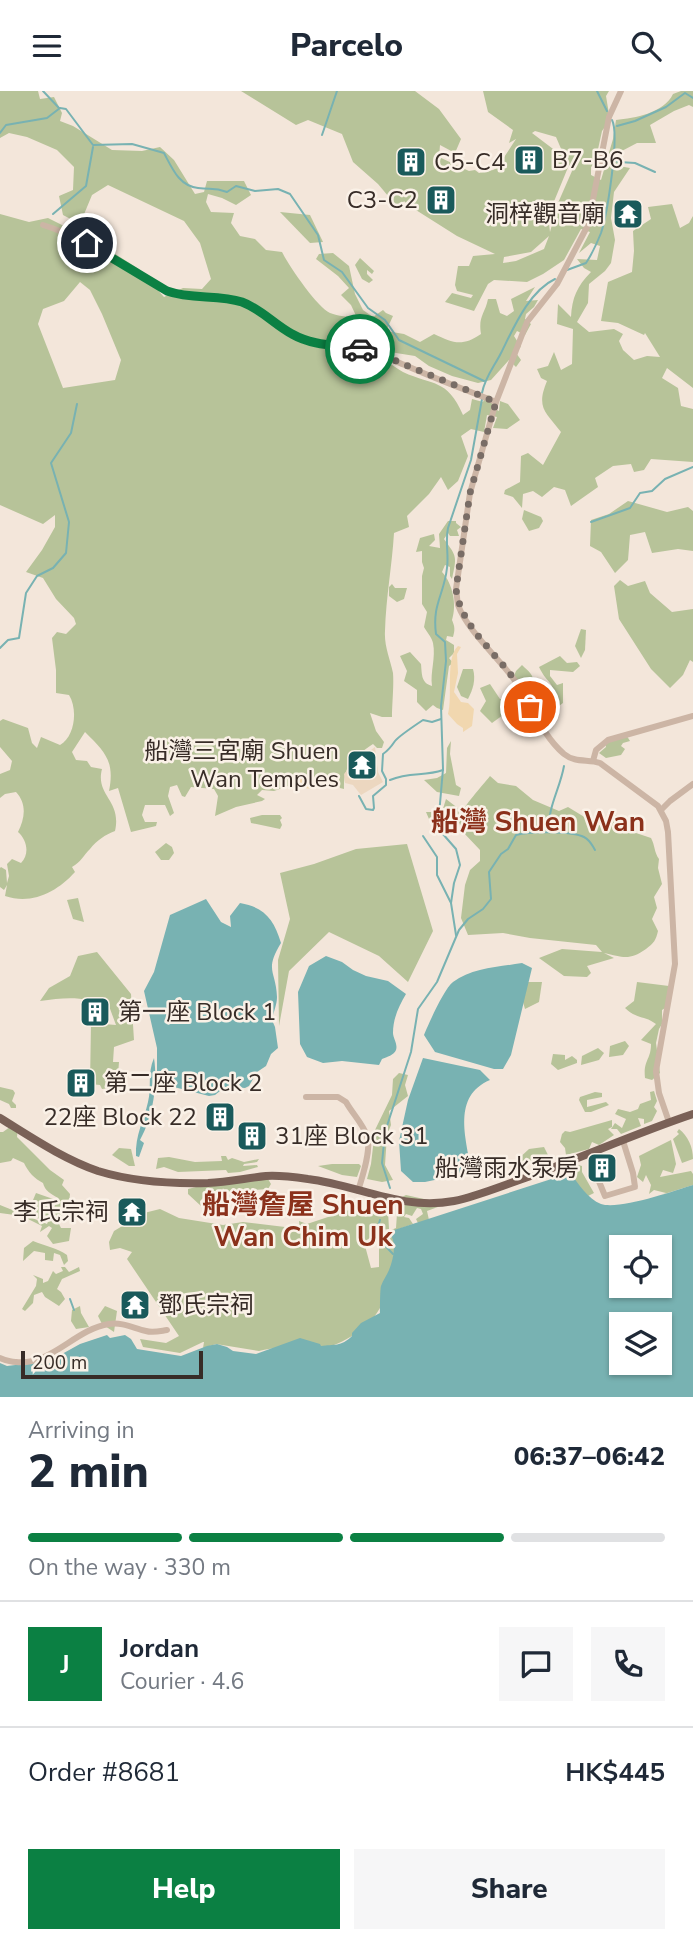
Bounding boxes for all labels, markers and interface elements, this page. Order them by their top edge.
text: Parcelo [290,24,403,67]
icon: menu [28,27,66,65]
icon: search [627,27,665,65]
building icon: B7-B6 [512,143,546,177]
place label: B7-B6 [552,144,623,176]
building icon: C5-C4 [394,145,428,179]
place label: C5-C4 [434,146,505,178]
building icon: C3-C2 [424,183,458,217]
place label: C3-C2 [347,184,418,216]
temple icon: 洞梓觀音廟 [611,197,645,231]
place label: 洞梓觀音廟 [485,198,605,230]
pin [57,213,117,273]
icon: home [68,224,106,262]
courier [325,314,395,384]
icon: car [341,330,379,368]
pin [500,677,560,737]
icon: bag [511,688,549,726]
place label: 船灣三宮廟 Shuen Wan Temples [145,735,339,795]
temple icon: 船灣三宮廟 Shuen Wan Temples [345,748,379,782]
district label: 船灣 Shuen Wan [431,803,645,841]
building icon: 第一座 Block 1 [78,995,112,1029]
place label: 第一座 Block 1 [118,996,276,1028]
building icon: 第二座 Block 2 [64,1066,98,1100]
place label: 第二座 Block 2 [104,1067,262,1099]
building icon: 22座 Block 22 [203,1100,237,1134]
place label: 22座 Block 22 [43,1101,197,1133]
building icon: 31座 Block 31 [235,1119,269,1153]
place label: 31座 Block 31 [275,1120,429,1152]
building icon: 船灣雨水泵房 [585,1151,619,1185]
place label: 船灣雨水泵房 [435,1152,579,1184]
district label: 船灣詹屋 Shuen Wan Chim Uk [202,1186,404,1256]
temple icon: 李氏宗祠 [115,1195,149,1229]
place label: 李氏宗祠 [13,1196,109,1228]
map controls [609,1235,672,1375]
button: locate [609,1235,672,1298]
temple icon: 鄧氏宗祠 [118,1288,152,1322]
place label: 鄧氏宗祠 [158,1289,254,1321]
button: layers [609,1312,672,1375]
scale bar [21,1348,203,1380]
text: 200 m [32,1350,87,1376]
text: Arriving in [28,1415,135,1446]
text: 06:37–06:42 [514,1439,665,1474]
text: 2 min [28,1440,149,1503]
text: On the way · 330 m [28,1552,231,1583]
button: chat [499,1627,573,1701]
button: phone [591,1627,665,1701]
text: Jordan [120,1631,199,1666]
text: J [60,1647,70,1682]
text: Courier · 4.6 [120,1666,244,1697]
text: Order #8681 [28,1755,180,1790]
text: HK$445 [565,1755,665,1790]
button: Help [28,1849,340,1929]
button: Share [354,1849,665,1929]

